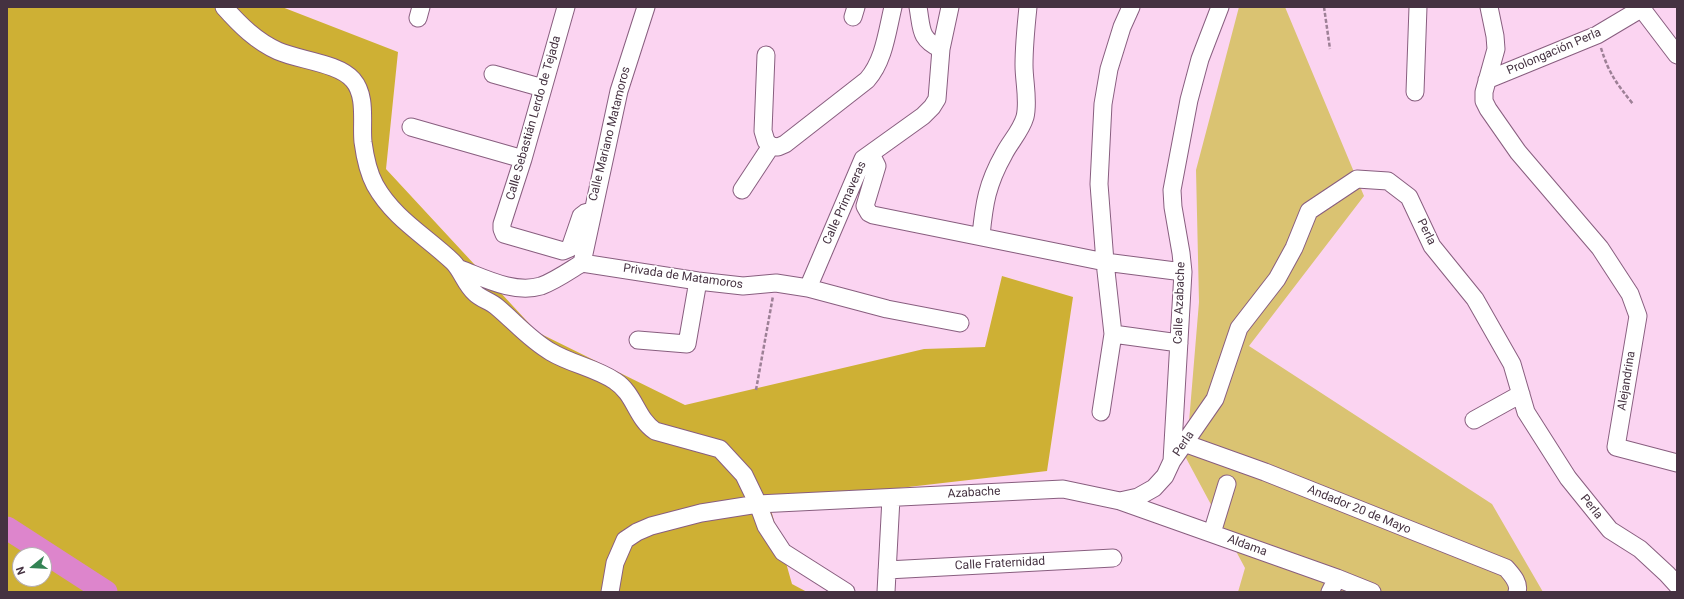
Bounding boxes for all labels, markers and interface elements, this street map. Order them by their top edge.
street label: Prolongación Perla [1505,26,1603,78]
street label: Calle Sebastián Lerdo de Tejada [504,34,564,202]
street label: Calle Mariano Matamoros [586,65,634,203]
street label: Calle Primaveras [820,159,870,247]
street label: Perla [1414,217,1438,247]
street label: Privada de Matamoros [622,261,744,293]
street label: Calle Azabache [1171,262,1189,344]
street label: Alejandrina [1615,350,1639,412]
street label: Perla [1170,429,1198,459]
street label: Andador 20 de Mayo [1305,483,1413,537]
street label: Azabache [947,484,1001,502]
street label: Perla [1577,492,1605,522]
street label: Aldama [1225,532,1269,560]
north arrow [12,547,52,587]
street label: Calle Fraternidad [955,554,1045,574]
text: N [14,565,28,576]

